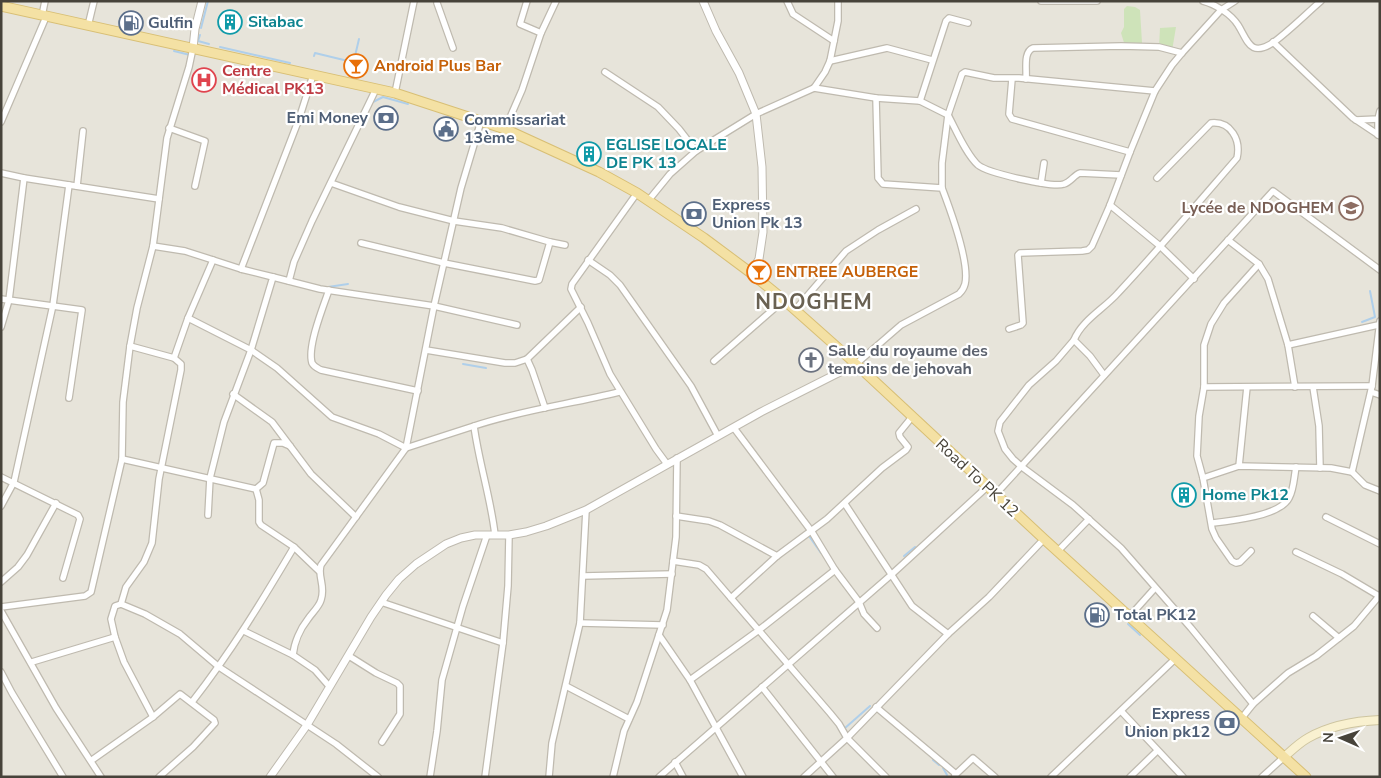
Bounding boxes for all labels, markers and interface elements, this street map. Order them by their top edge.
building icon: Sitabac [217,9,243,35]
fuel station icon: Gulfin [118,10,144,36]
place label: Sitabac [248,11,303,33]
place label: Gulfin [148,12,193,34]
bar icon: Android Plus Bar [343,53,369,79]
place label: Android Plus Bar [374,55,502,77]
place label: Centre Médical PK13 [222,60,324,100]
hospital icon: Centre Médical PK13 [191,67,217,93]
bank icon: Emi Money [373,105,399,131]
place label: Emi Money [287,107,369,129]
place label: Commissariat 13ème [464,109,566,149]
public building icon: Commissariat 13ème [433,116,459,142]
place label: EGLISE LOCALE DE PK 13 [606,134,727,174]
building icon: EGLISE LOCALE DE PK 13 [576,141,602,167]
place label: Express Union Pk 13 [712,194,803,234]
school or university icon: Lycée de NDOGHEM [1338,195,1364,221]
place label: Lycée de NDOGHEM [1182,197,1334,219]
bank icon: Express Union Pk 13 [681,201,707,227]
bar icon: ENTREE AUBERGE [746,259,772,285]
place label: ENTREE AUBERGE [776,261,918,283]
district label: NDOGHEM [755,288,873,316]
place label: Salle du royaume des temoins de jehovah [828,340,988,380]
church icon: Salle du royaume des temoins de jehovah [798,347,824,373]
street label: Road To PK 12 [931,434,1023,522]
building icon: Home Pk12 [1171,482,1197,508]
place label: Home Pk12 [1202,484,1289,506]
fuel station icon: Total PK12 [1084,602,1110,628]
place label: Total PK12 [1114,604,1196,626]
place label: Express Union pk12 [1124,703,1210,743]
bank icon: Express Union pk12 [1214,710,1240,736]
north arrow [1316,713,1366,763]
text: N [1319,732,1338,743]

